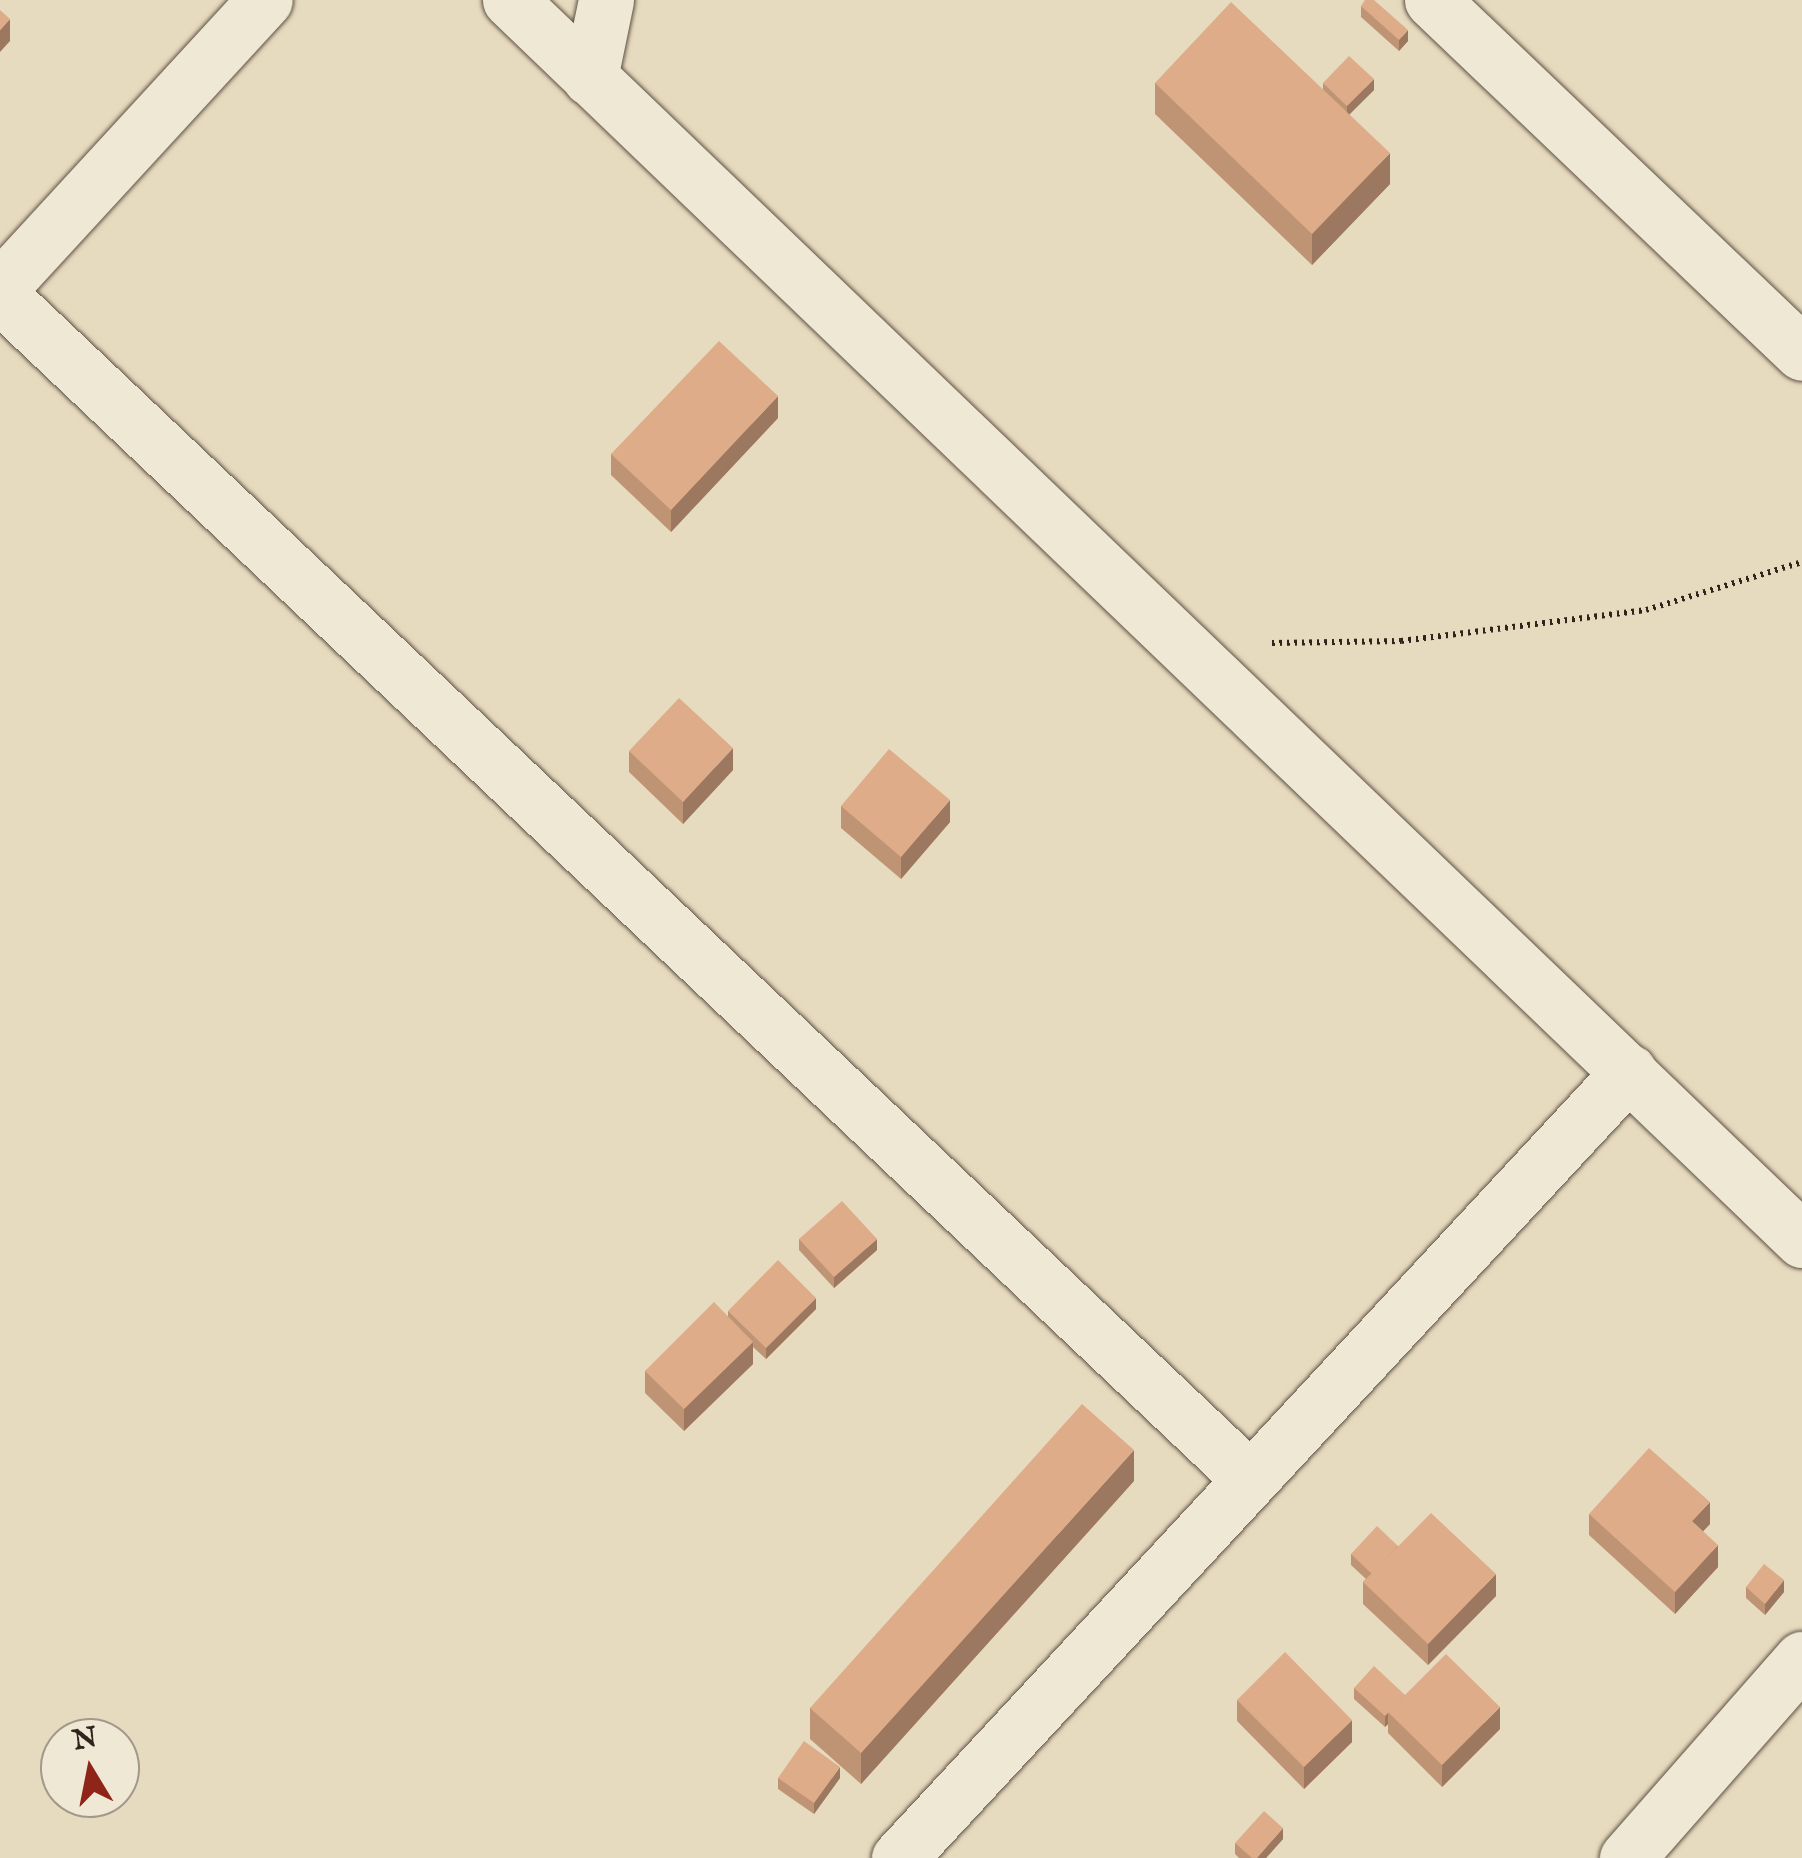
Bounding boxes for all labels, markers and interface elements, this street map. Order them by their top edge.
north arrow [40,1718,140,1818]
text: N [70,1721,100,1759]

